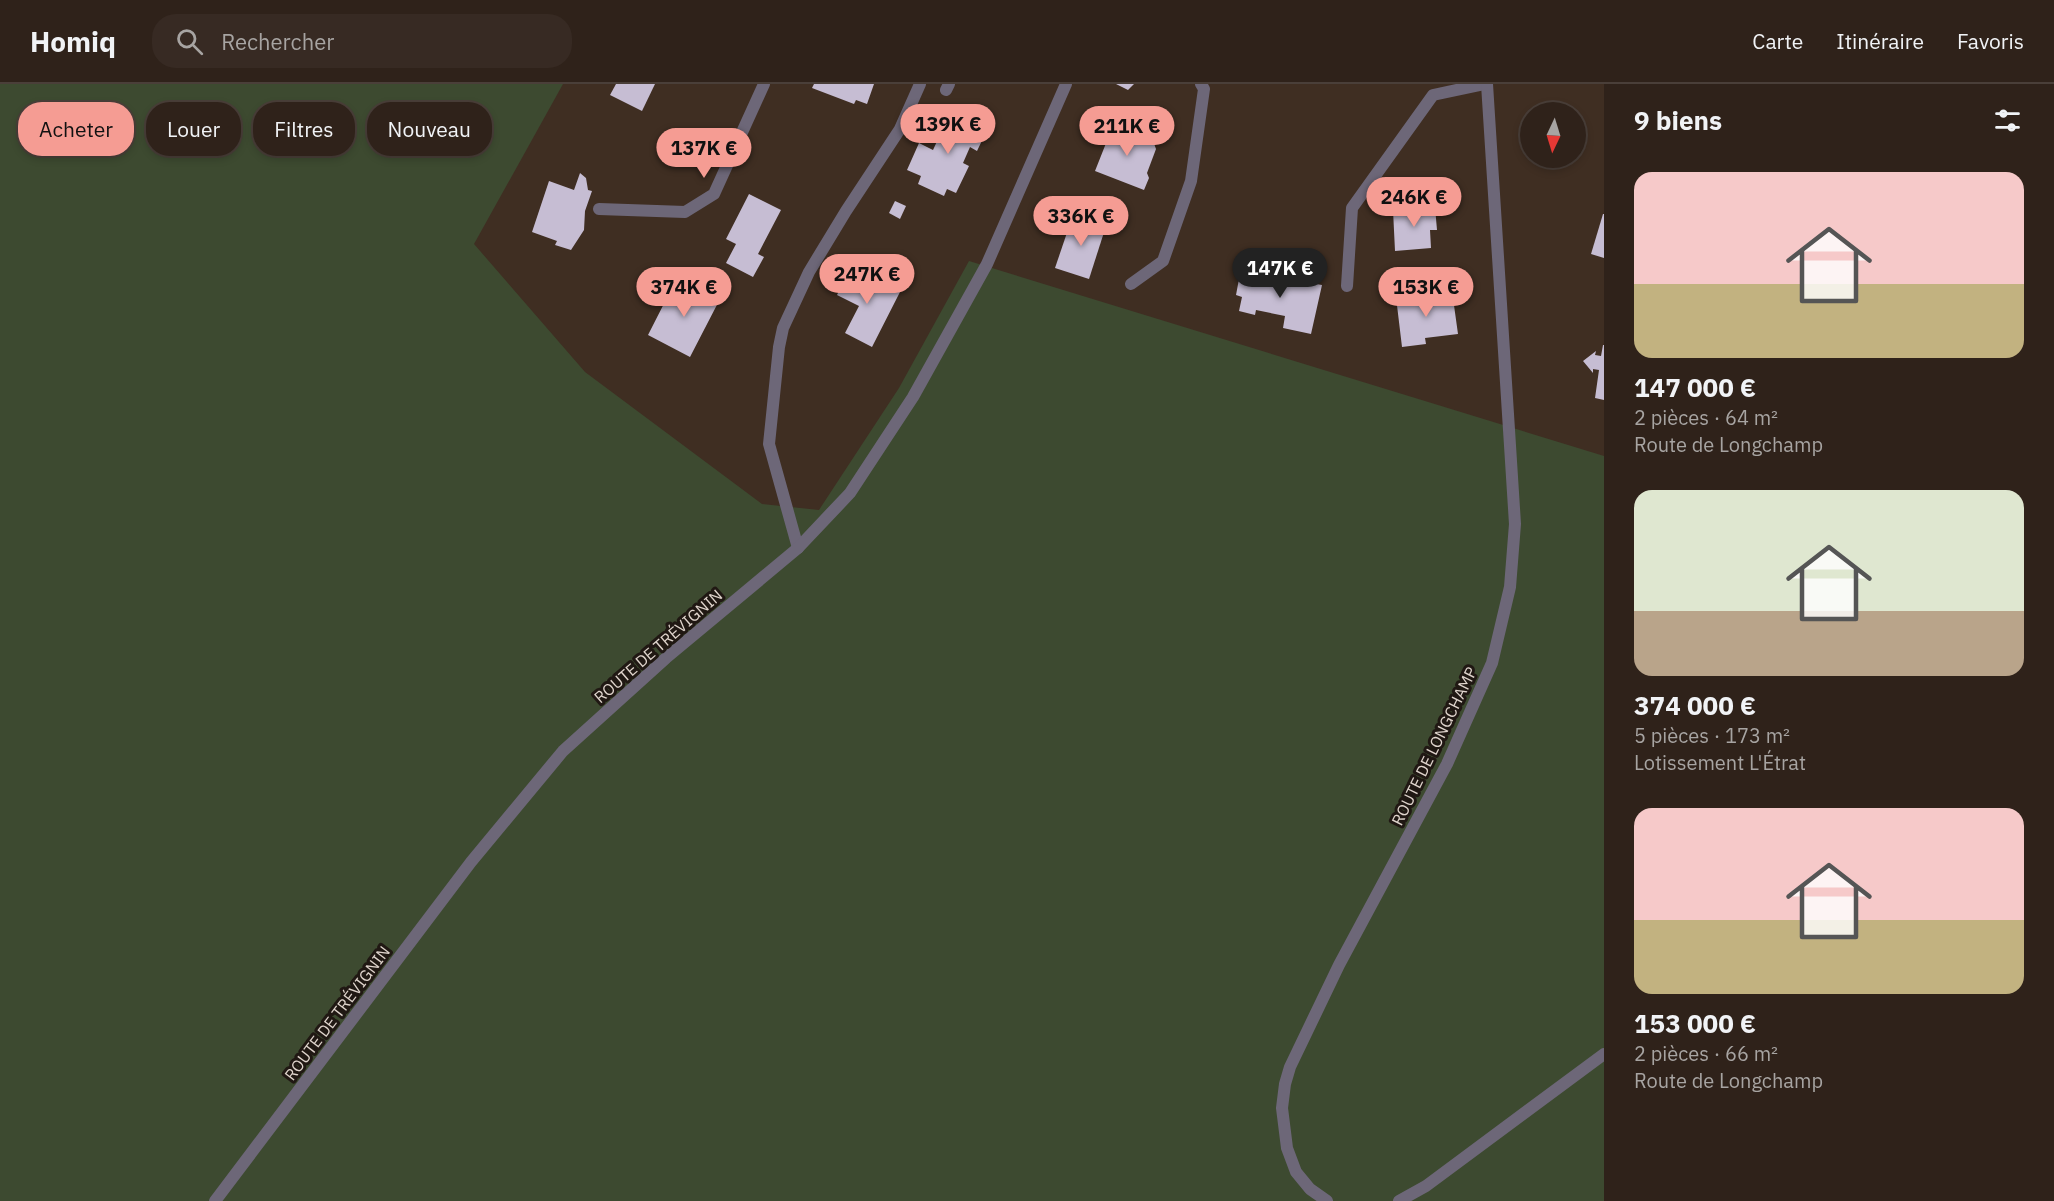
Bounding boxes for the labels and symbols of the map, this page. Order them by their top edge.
north arrow [1520,102,1586,168]
pin: 139K € [899,104,997,155]
pin: 211K € [1078,106,1176,157]
pin: 137K € [655,128,753,179]
pin: 246K € [1365,177,1463,228]
pin: 336K € [1032,196,1130,247]
pin: 147K € [1231,248,1329,299]
pin: 247K € [818,254,916,305]
pin: 374K € [635,267,733,318]
pin: 153K € [1377,267,1475,318]
street label: ROUTE DE TRÉVIGNIN [589,584,726,707]
street label: ROUTE DE LONGCHAMP [1387,663,1481,829]
street label: ROUTE DE TRÉVIGNIN [279,941,394,1084]

